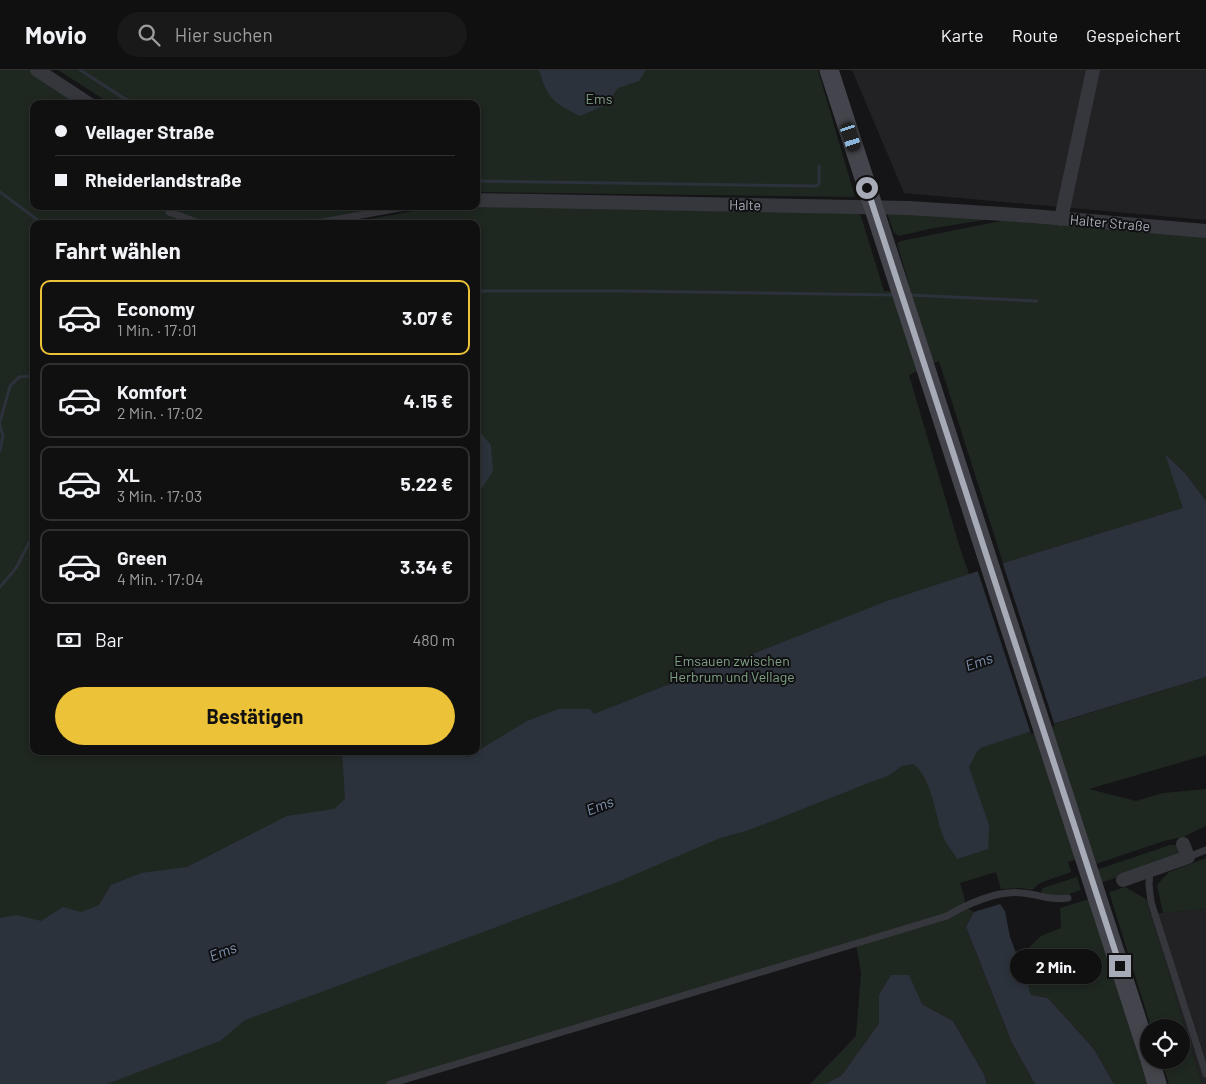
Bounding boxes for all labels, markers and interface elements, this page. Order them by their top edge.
search box [117,12,467,57]
text: Movio [25,20,87,49]
icon: search [135,21,163,49]
text: Hier suchen [175,23,273,46]
text: Karte [941,24,984,46]
text: Route [1012,24,1058,46]
text: Gespeichert [1086,24,1181,46]
park label: Ems [586,90,613,107]
text: Vellager Straße [85,120,214,143]
car [839,120,862,154]
text: Rheiderlandstraße [85,168,242,191]
route start [856,177,878,199]
street label: Halte [729,196,761,213]
street label: Halter Straße [1069,211,1151,234]
text: Fahrt wählen [55,237,181,263]
icon: car [57,295,102,340]
text: Economy [117,297,195,320]
text: 3.07 € [402,306,453,329]
text: 1 Min. · 17:01 [117,320,197,339]
icon: car [57,378,102,423]
text: Komfort [117,380,187,403]
text: 4.15 € [404,389,453,412]
text: 2 Min. · 17:02 [117,403,203,422]
icon: car [57,461,102,506]
text: XL [117,463,140,486]
text: 5.22 € [401,472,453,495]
text: 3 Min. · 17:03 [117,486,202,505]
icon: car [57,544,102,589]
text: Green [117,546,167,569]
text: 3.34 € [400,555,453,578]
text: 4 Min. · 17:04 [117,569,203,588]
icon: cash [55,626,83,654]
text: Bar [95,628,123,651]
text: 480 m [412,630,455,649]
water label: Ems [963,648,995,674]
park label: Emsauen zwischen Herbrum und Vellage [669,652,795,685]
button: Bestätigen [55,687,455,745]
water label: Ems [583,792,616,818]
water label: Ems [206,938,239,964]
callout: 2 Min. [1010,948,1102,984]
route end [1109,955,1131,977]
text: 2 Min. [1036,957,1076,976]
map controls [1140,1019,1190,1069]
button: locate [1140,1019,1190,1069]

